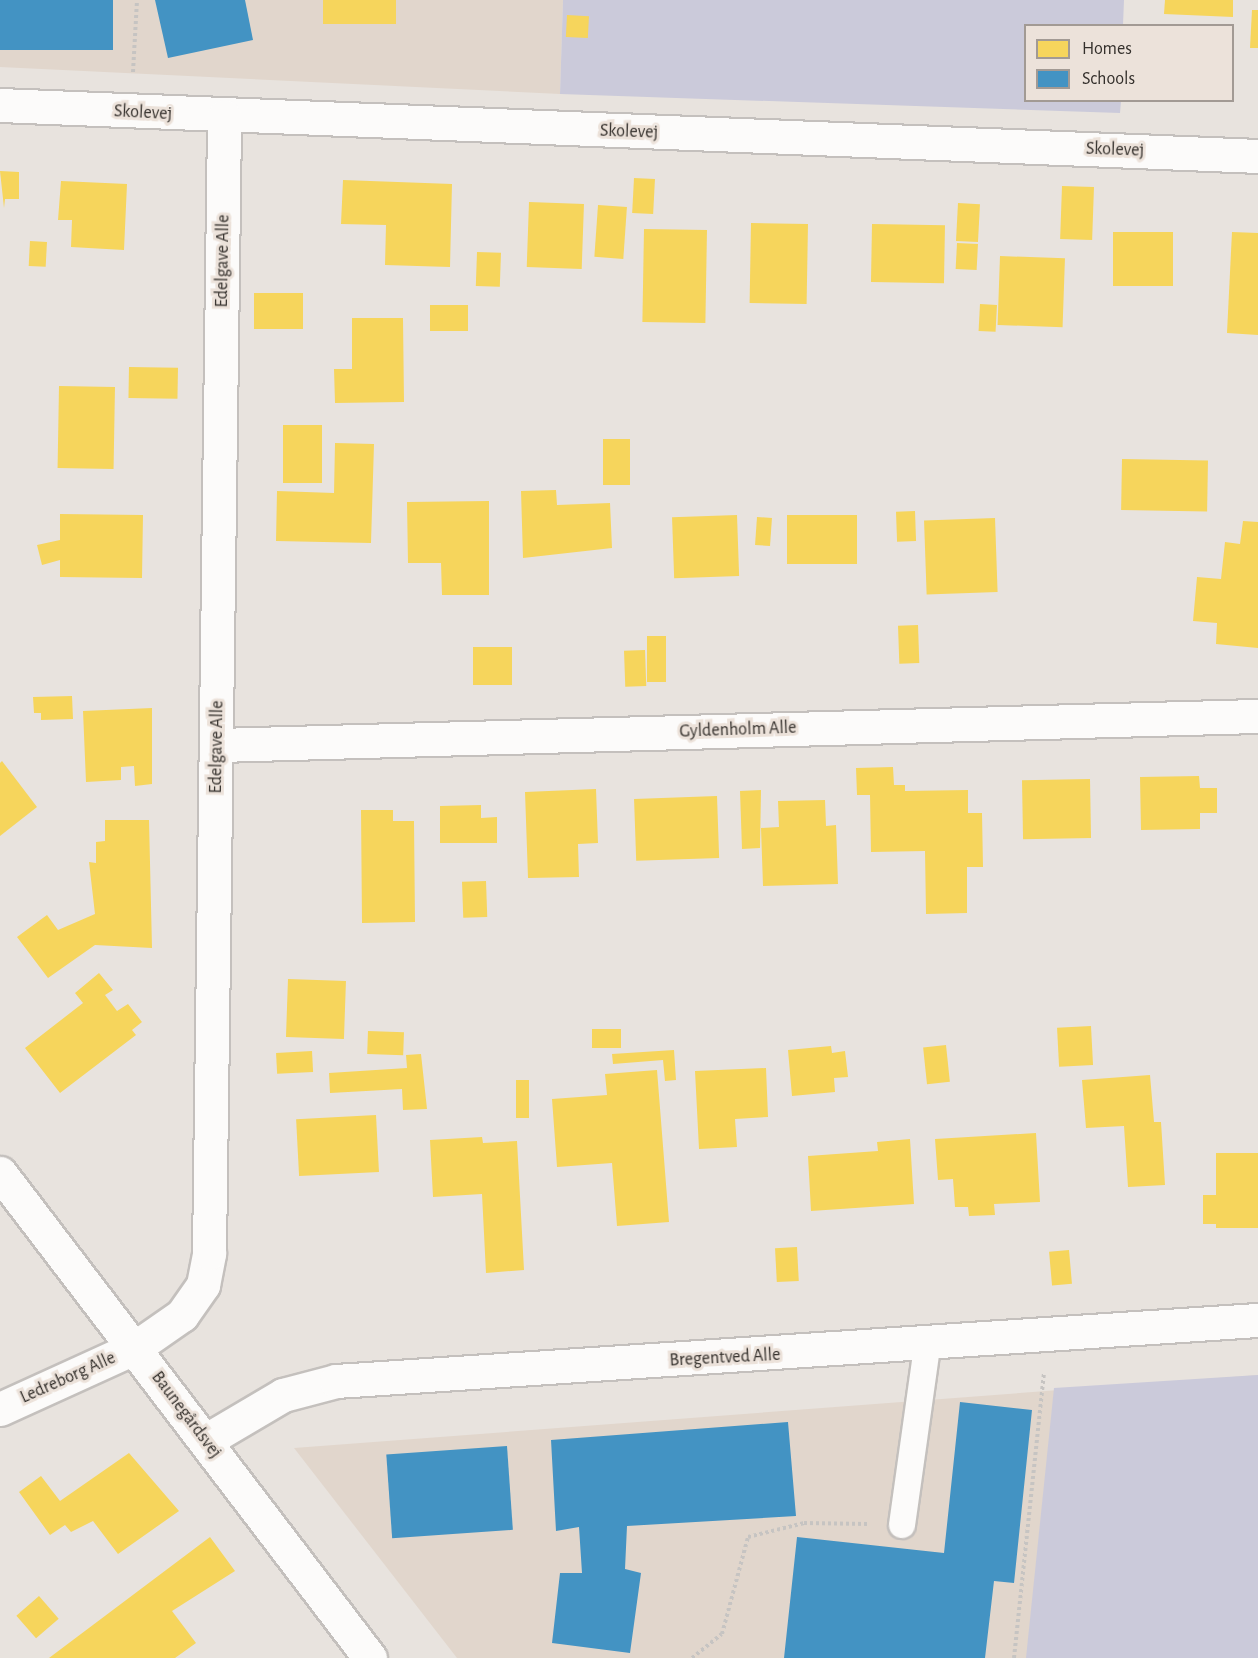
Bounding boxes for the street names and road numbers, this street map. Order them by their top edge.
street label: Skolevej [113,101,173,125]
street label: Skolevej [600,120,658,144]
street label: Skolevej [1086,138,1144,162]
street label: Edelgave Alle [211,214,235,308]
street label: Edelgave Alle [205,700,229,794]
street label: Gyldenholm Alle [679,717,797,743]
street label: Bregentved Alle [669,1344,781,1372]
street label: Ledreborg Alle [17,1347,119,1409]
street label: Baunegårdsvej [146,1367,226,1463]

